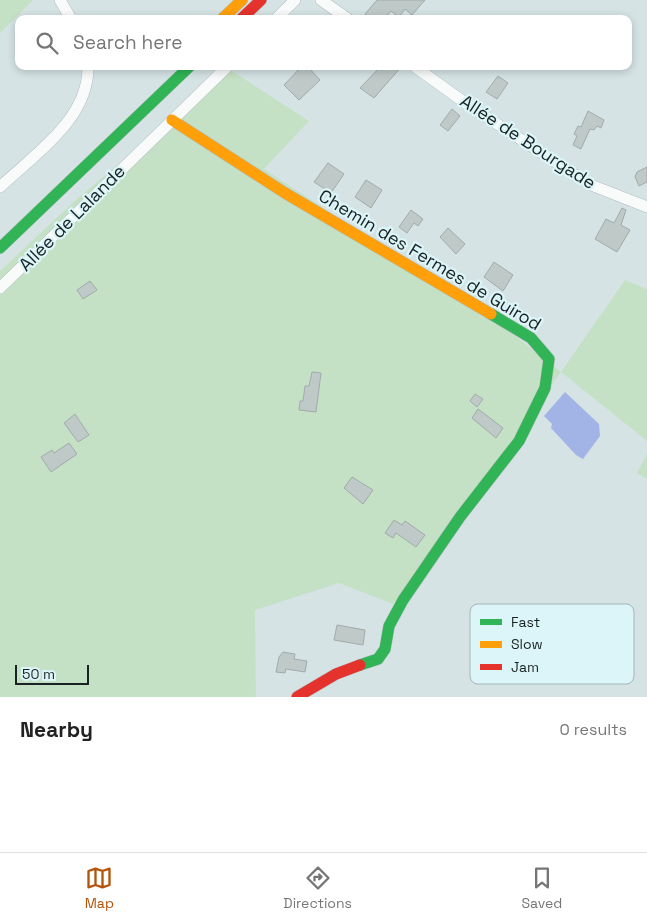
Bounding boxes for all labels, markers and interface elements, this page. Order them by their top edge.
search box [15,15,632,70]
icon: search [33,29,61,57]
text: Search here [73,30,183,55]
street label: Allée de Bourgade [456,89,601,194]
street label: Allée de Lalande [14,160,130,276]
street label: Chemin des Fermes de Guirod [315,184,546,335]
legend [470,604,634,684]
text: Fast [511,613,540,631]
text: Slow [511,635,543,653]
text: Jam [511,658,539,676]
scale bar [15,662,89,685]
text: 50 m [22,665,55,683]
text: Nearby [20,716,93,743]
text: 0 results [559,719,627,740]
tab: Map [85,864,114,912]
tab: Directions [283,864,352,912]
tab: Saved [521,864,562,912]

